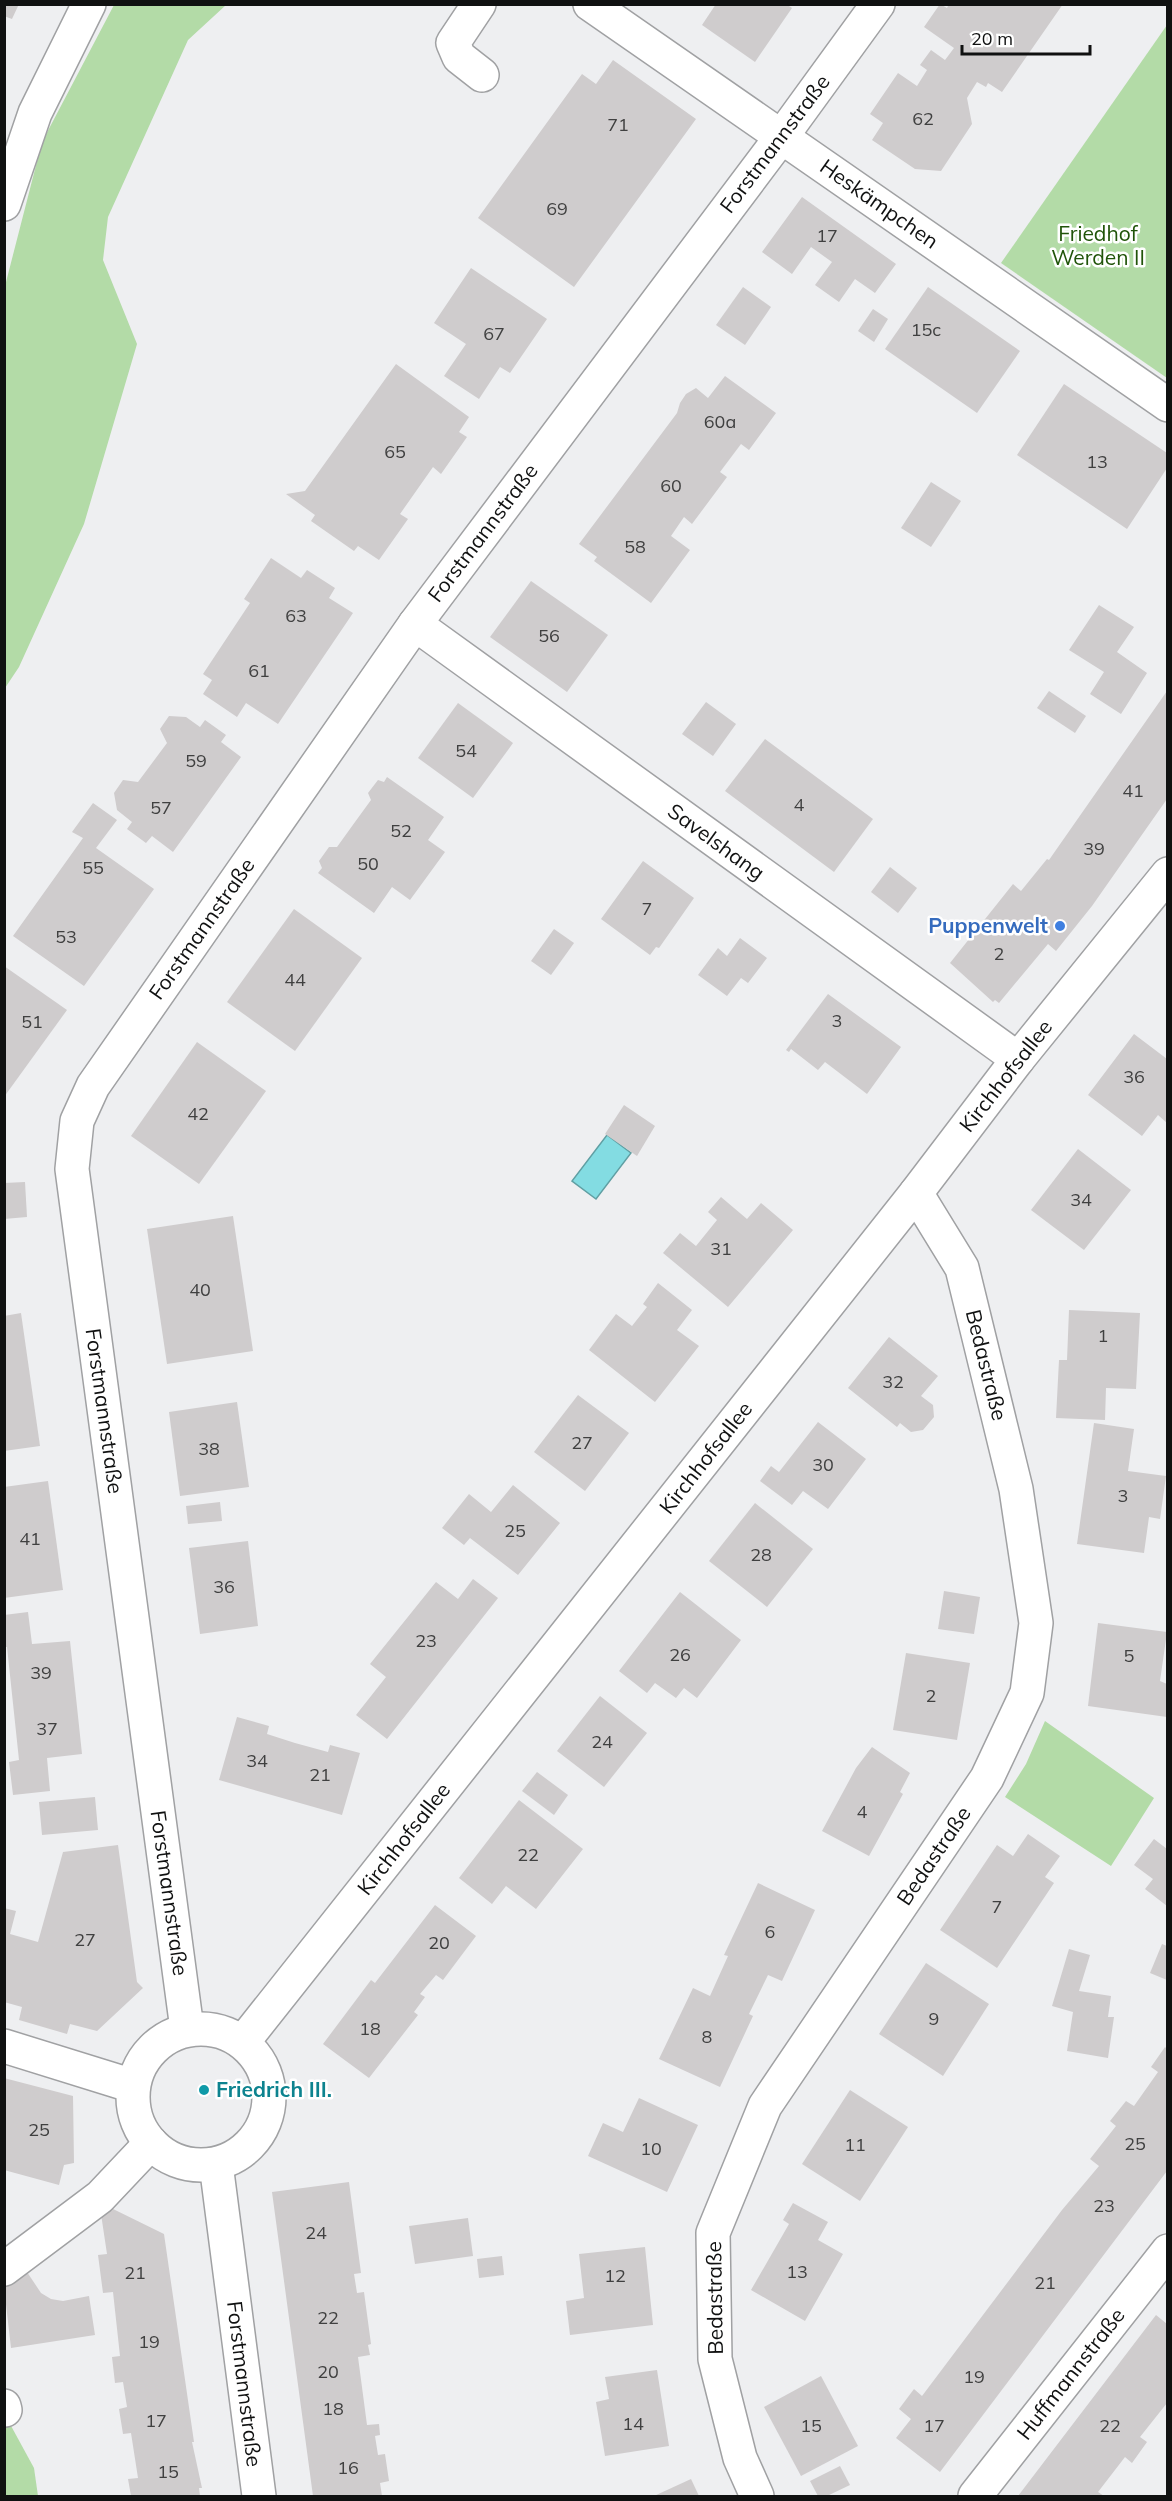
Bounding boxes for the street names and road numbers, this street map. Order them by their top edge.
street label: Forstmannstraße [714,69,835,218]
street label: Heskämpchen [815,153,944,254]
street label: Forstmannstraße [422,458,543,607]
street label: Savelshang [663,797,770,885]
street label: Forstmannstraße [143,853,260,1004]
street label: Kirchhofsallee [953,1014,1057,1137]
street label: Bedastraße [961,1307,1013,1423]
street label: Forstmannstraße [81,1326,129,1495]
street label: Kirchhofsallee [653,1396,757,1519]
street label: Kirchhofsallee [351,1777,455,1900]
street label: Bedastraße [891,1801,976,1910]
street label: Forstmannstraße [146,1808,194,1977]
street label: Bedastraße [700,2241,728,2355]
street label: Forstmannstraße [222,2300,268,2468]
street label: Huffmannstraße [1011,2302,1130,2445]

